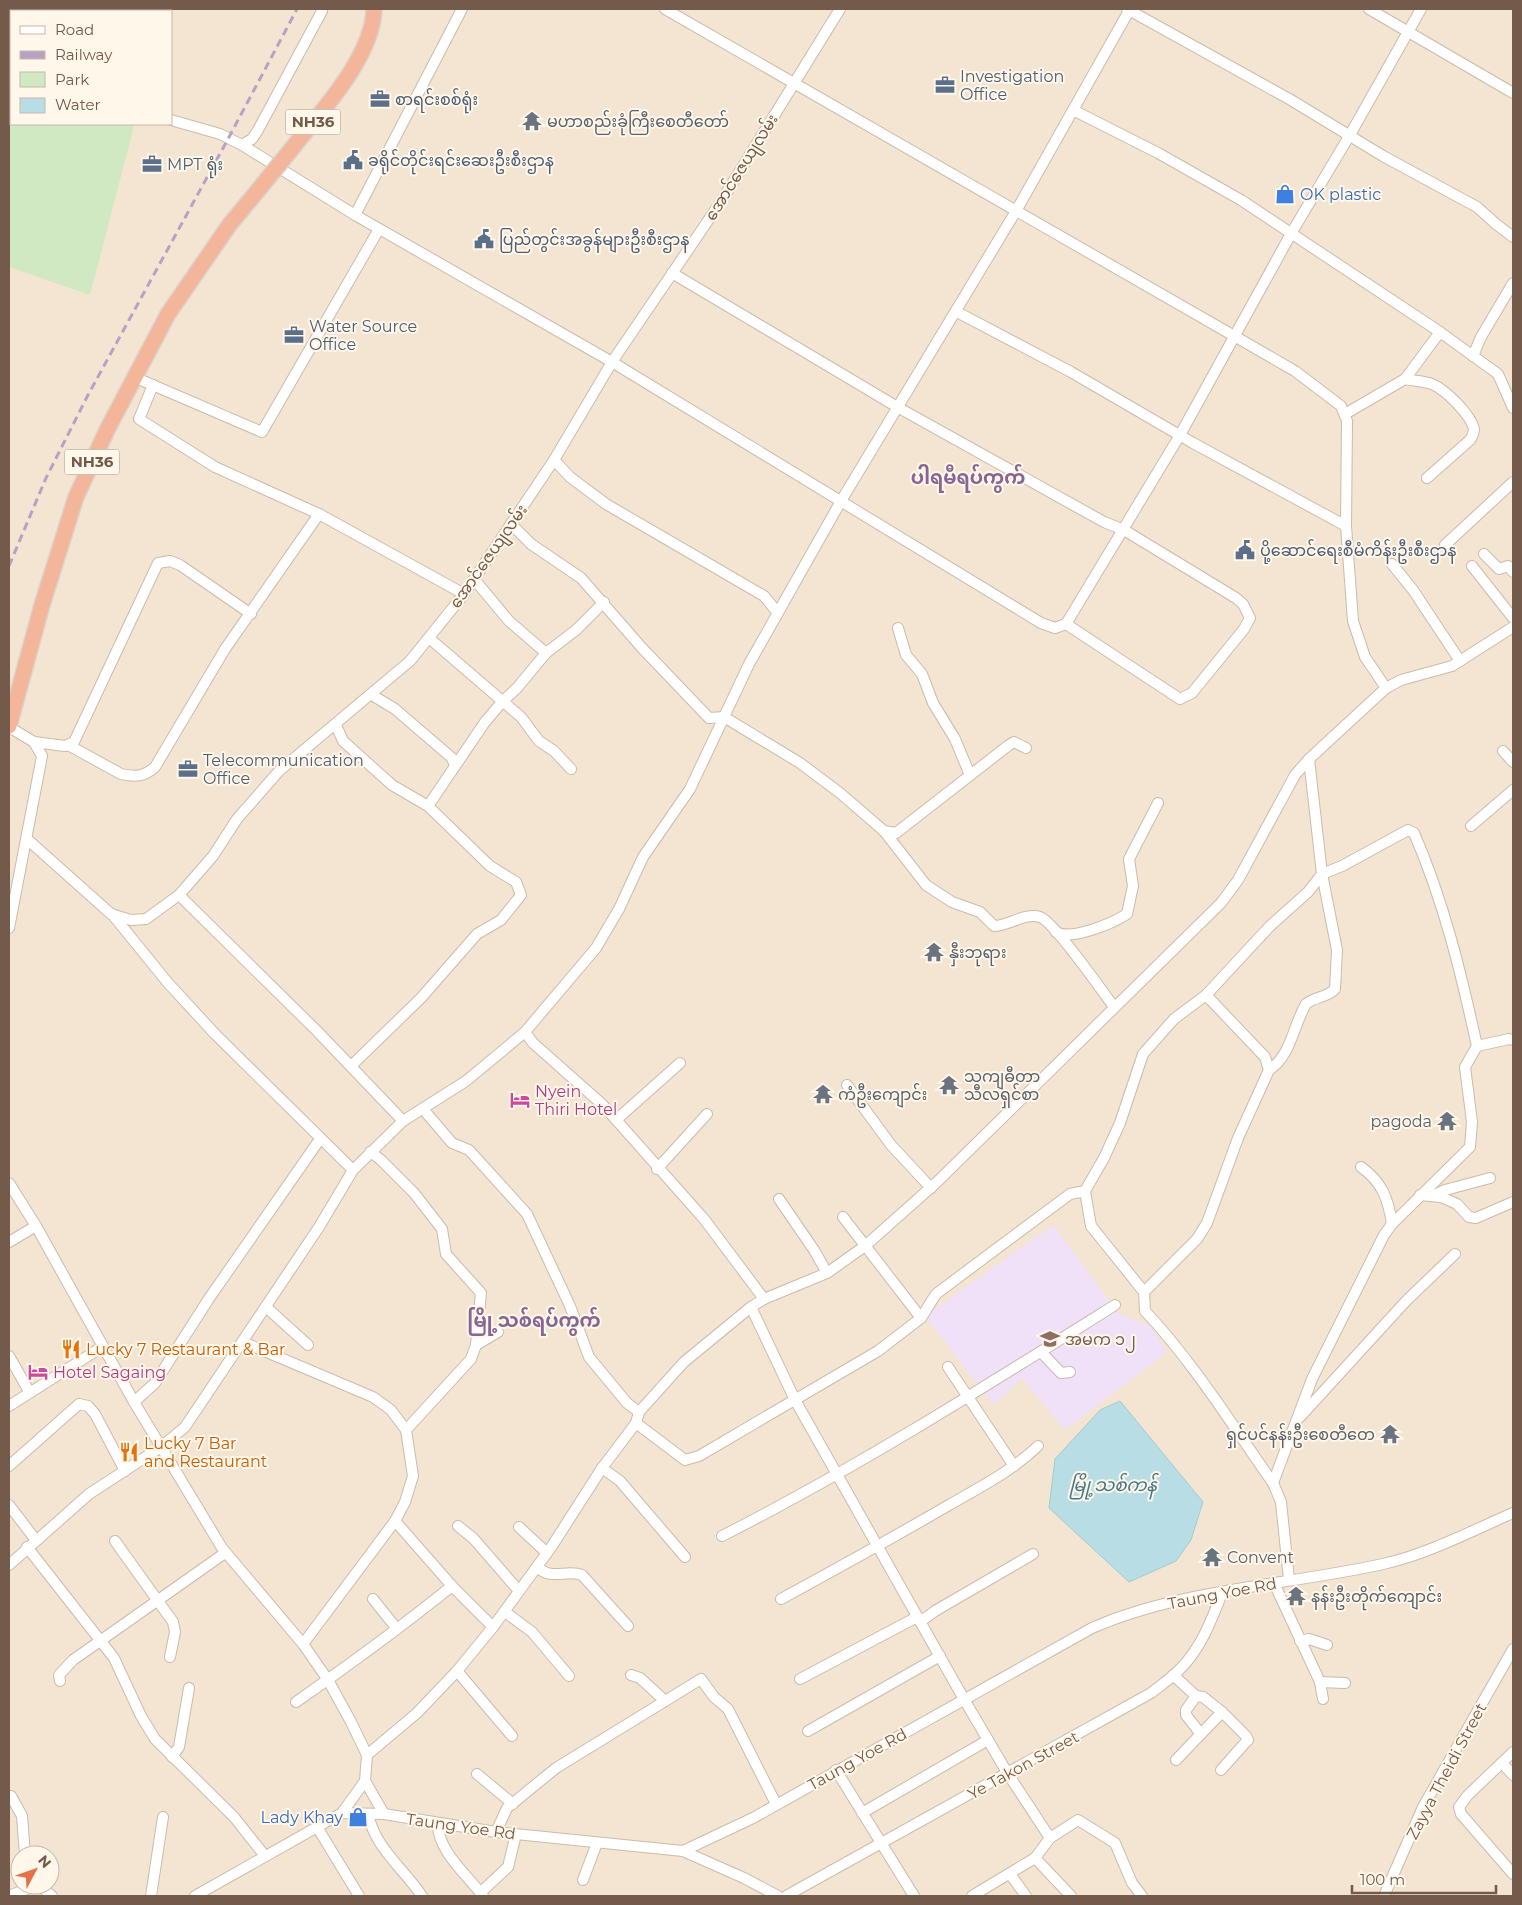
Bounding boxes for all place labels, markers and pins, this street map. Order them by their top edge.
place label: Investigation Office [960,67,1064,104]
office icon: Investigation Office [934,74,956,96]
office icon: စာရင်းစစ်ရုံး [369,88,391,110]
place label: စာရင်းစစ်ရုံး [395,88,478,114]
temple icon: မဟာစည်းခုံကြီးစေတီတော် [521,110,543,132]
place label: မဟာစည်းခုံကြီးစေတီတော် [547,110,729,136]
public building icon: ခရိုင်တိုင်းရင်းဆေးဦးစီးဌာန [342,149,364,171]
place label: ခရိုင်တိုင်းရင်းဆေးဦးစီးဌာန [368,149,554,175]
office icon: MPT ရုံး [141,153,163,175]
place label: MPT ရုံး [167,155,223,179]
shop icon: OK plastic [1274,183,1296,205]
place label: OK plastic [1300,185,1381,204]
public building icon: ပြည်တွင်းအခွန်များဦးစီးဌာန [473,228,495,250]
place label: ပြည်တွင်းအခွန်များဦးစီးဌာန [499,228,689,253]
place label: Water Source Office [309,317,417,354]
office icon: Water Source Office [283,324,305,346]
public building icon: ပို့ဆောင်ရေးစီမံကိန်းဦးစီးဌာန [1234,539,1256,561]
place label: ပို့ဆောင်ရေးစီမံကိန်းဦးစီးဌာန [1260,539,1456,564]
place label: Telecommunication Office [203,751,364,788]
office icon: Telecommunication Office [177,758,199,780]
temple icon: နှီးဘုရား [923,941,945,963]
place label: နှီးဘုရား [949,942,1006,967]
place label: သကျဓီတာ သီလရှင်စာ [964,1066,1040,1109]
temple icon: သကျဓီတာ သီလရှင်စာ [938,1074,960,1096]
place label: Nyein Thiri Hotel [535,1082,617,1119]
temple icon: ကံဦးကျောင်း [812,1083,834,1105]
place label: ကံဦးကျောင်း [838,1083,927,1108]
hotel icon: Nyein Thiri Hotel [509,1089,531,1111]
temple icon: pagoda [1436,1110,1458,1132]
place label: pagoda [1370,1112,1432,1131]
school or university icon: အမက ၁၂ [1039,1328,1061,1350]
place label: အမက ၁၂ [1065,1330,1136,1353]
restaurant icon: Lucky 7 Restaurant & Bar [60,1338,82,1360]
place label: Lucky 7 Restaurant & Bar [86,1340,286,1359]
hotel icon: Hotel Sagaing [27,1361,49,1383]
place label: Hotel Sagaing [53,1363,166,1382]
place label: ရှင်ပင်နန်းဦးစေတီတေ [1226,1423,1375,1449]
temple icon: ရှင်ပင်နန်းဦးစေတီတေ [1379,1423,1401,1445]
place label: Lucky 7 Bar and Restaurant [144,1434,268,1471]
restaurant icon: Lucky 7 Bar and Restaurant [118,1441,140,1463]
temple icon: Convent [1201,1546,1223,1568]
place label: Convent [1227,1548,1295,1567]
temple icon: နန်းဦးတိုက်ကျောင်း [1285,1585,1307,1607]
place label: နန်းဦးတိုက်ကျောင်း [1311,1585,1442,1611]
shop icon: Lady Khay [347,1806,369,1828]
place label: Lady Khay [260,1808,343,1827]

